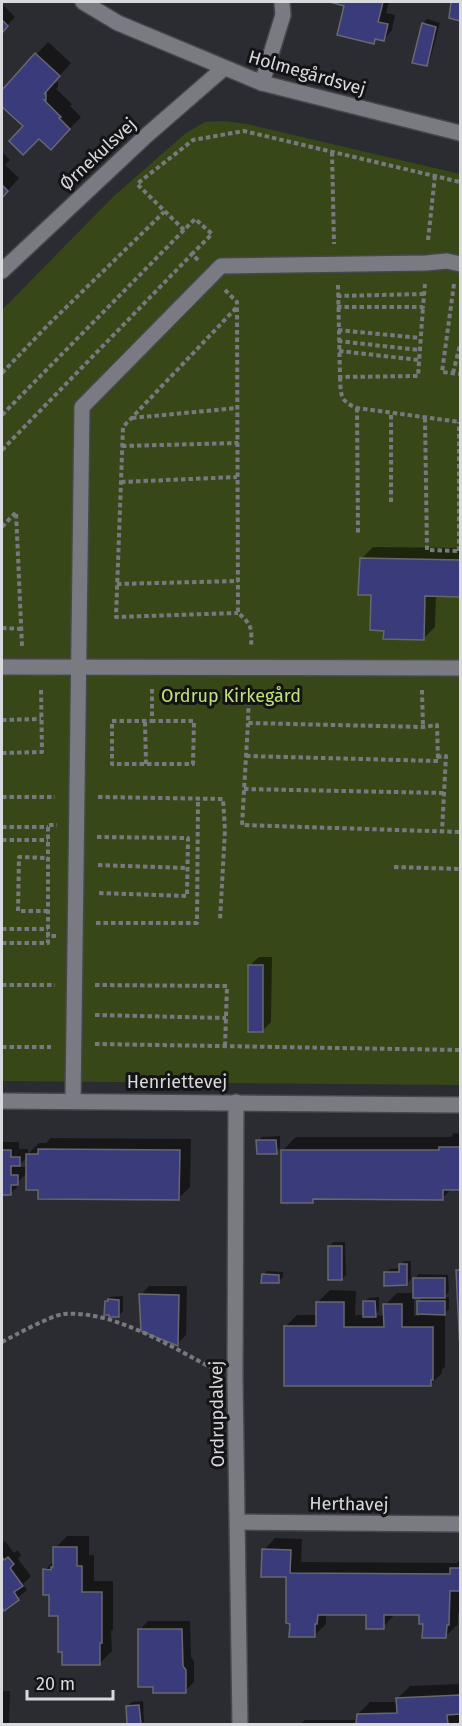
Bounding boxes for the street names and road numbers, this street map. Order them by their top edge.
street label: Holmegårdsvej [246,46,368,100]
street label: Ørnekulsvej [55,113,141,195]
street label: Henriettevej [127,1071,227,1093]
street label: Ordrupdalvej [205,1360,229,1468]
street label: Herthavej [309,1492,389,1516]

